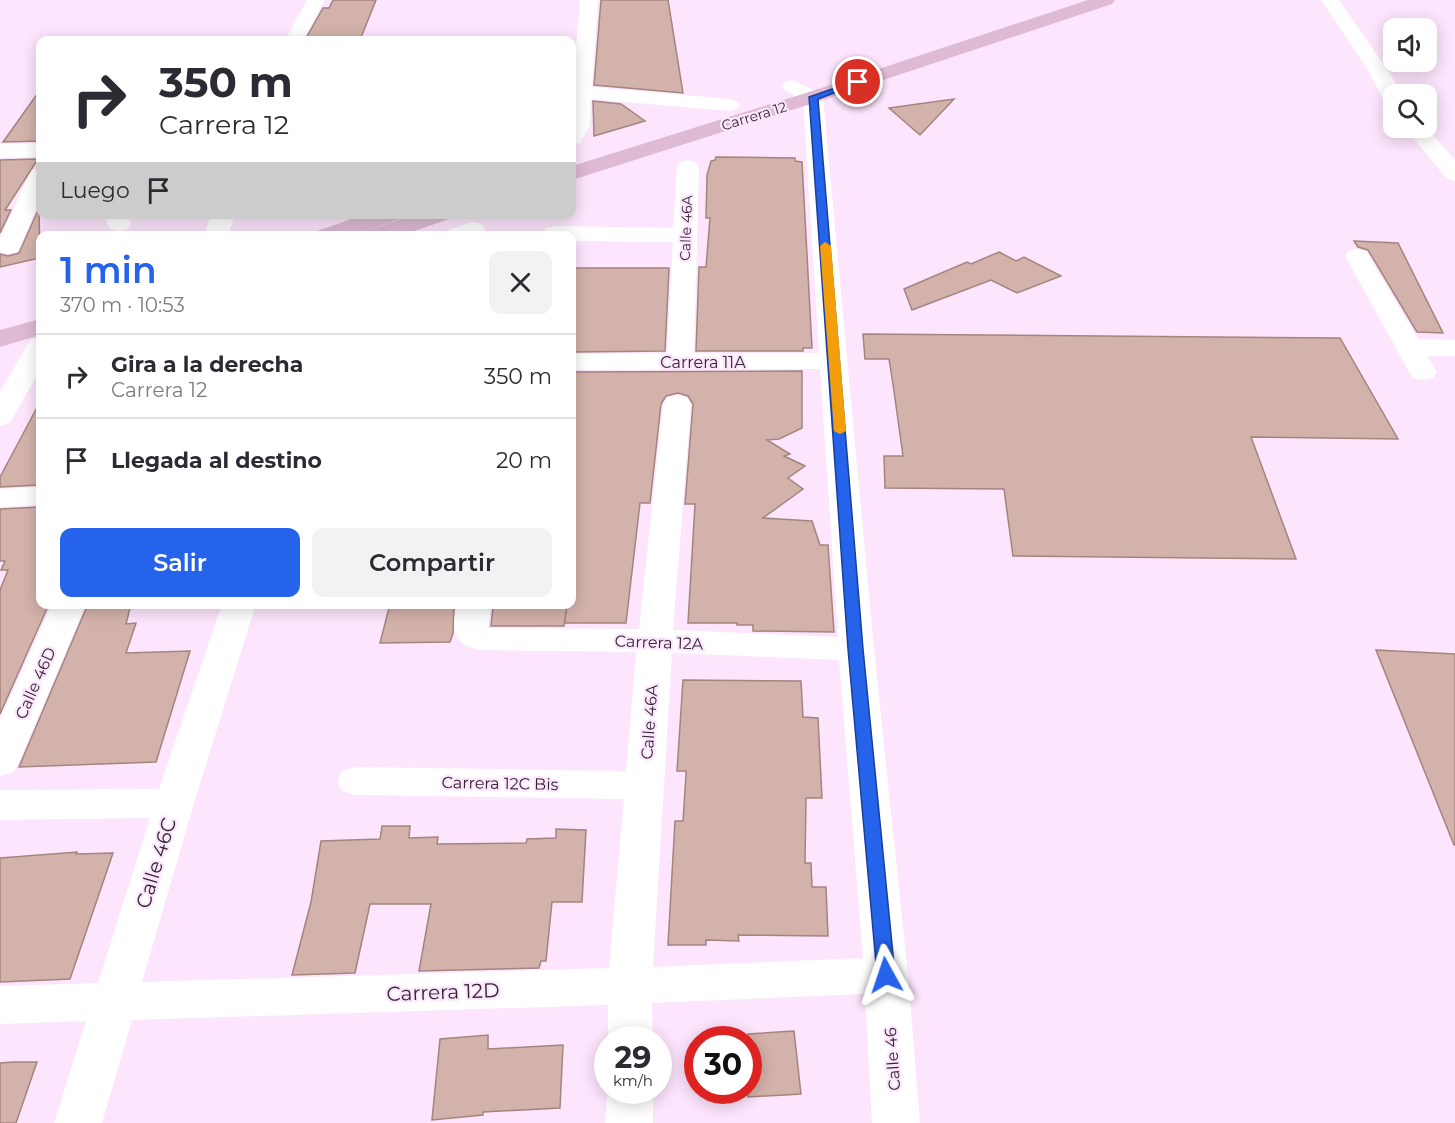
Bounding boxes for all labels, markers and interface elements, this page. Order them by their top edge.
map controls [1383,18,1437,138]
button: sound [1383,18,1437,72]
text: 350 m [159,56,293,108]
pin [832,56,883,107]
icon: right [60,60,138,138]
icon: arrive [841,65,874,98]
button: search [1383,84,1437,138]
street label: Carrera 12 [719,98,789,134]
text: Carrera 12 [159,108,289,141]
icon: arrive [142,174,175,207]
text: Luego [60,177,130,204]
street label: Calle 46A [676,194,696,261]
text: 1 min [60,248,157,292]
button: close [489,251,552,314]
text: 370 m · 10:53 [60,293,185,317]
text: Gira a la derecha [111,351,303,378]
street label: Carrera 11A [660,353,746,372]
icon: right [60,360,93,393]
text: 350 m [484,363,552,390]
text: Carrera 12 [111,378,207,402]
icon: arrive [60,444,93,477]
text: Llegada al destino [111,447,322,474]
text: 20 m [496,447,552,474]
button: Salir [60,528,300,597]
button: Compartir [312,528,552,597]
street label: Carrera 12A [614,631,704,654]
street label: Calle 46D [11,644,60,722]
street label: Calle 46A [637,683,662,760]
street label: Carrera 12C Bis [441,773,559,794]
street label: Calle 46C [131,815,181,911]
position arrow [854,943,918,1007]
street label: Carrera 12D [386,978,500,1006]
speed limit sign: 30 [684,1026,762,1104]
street label: Calle 46 [881,1026,904,1091]
text: 29 [615,1039,651,1076]
text: km/h [613,1071,653,1090]

